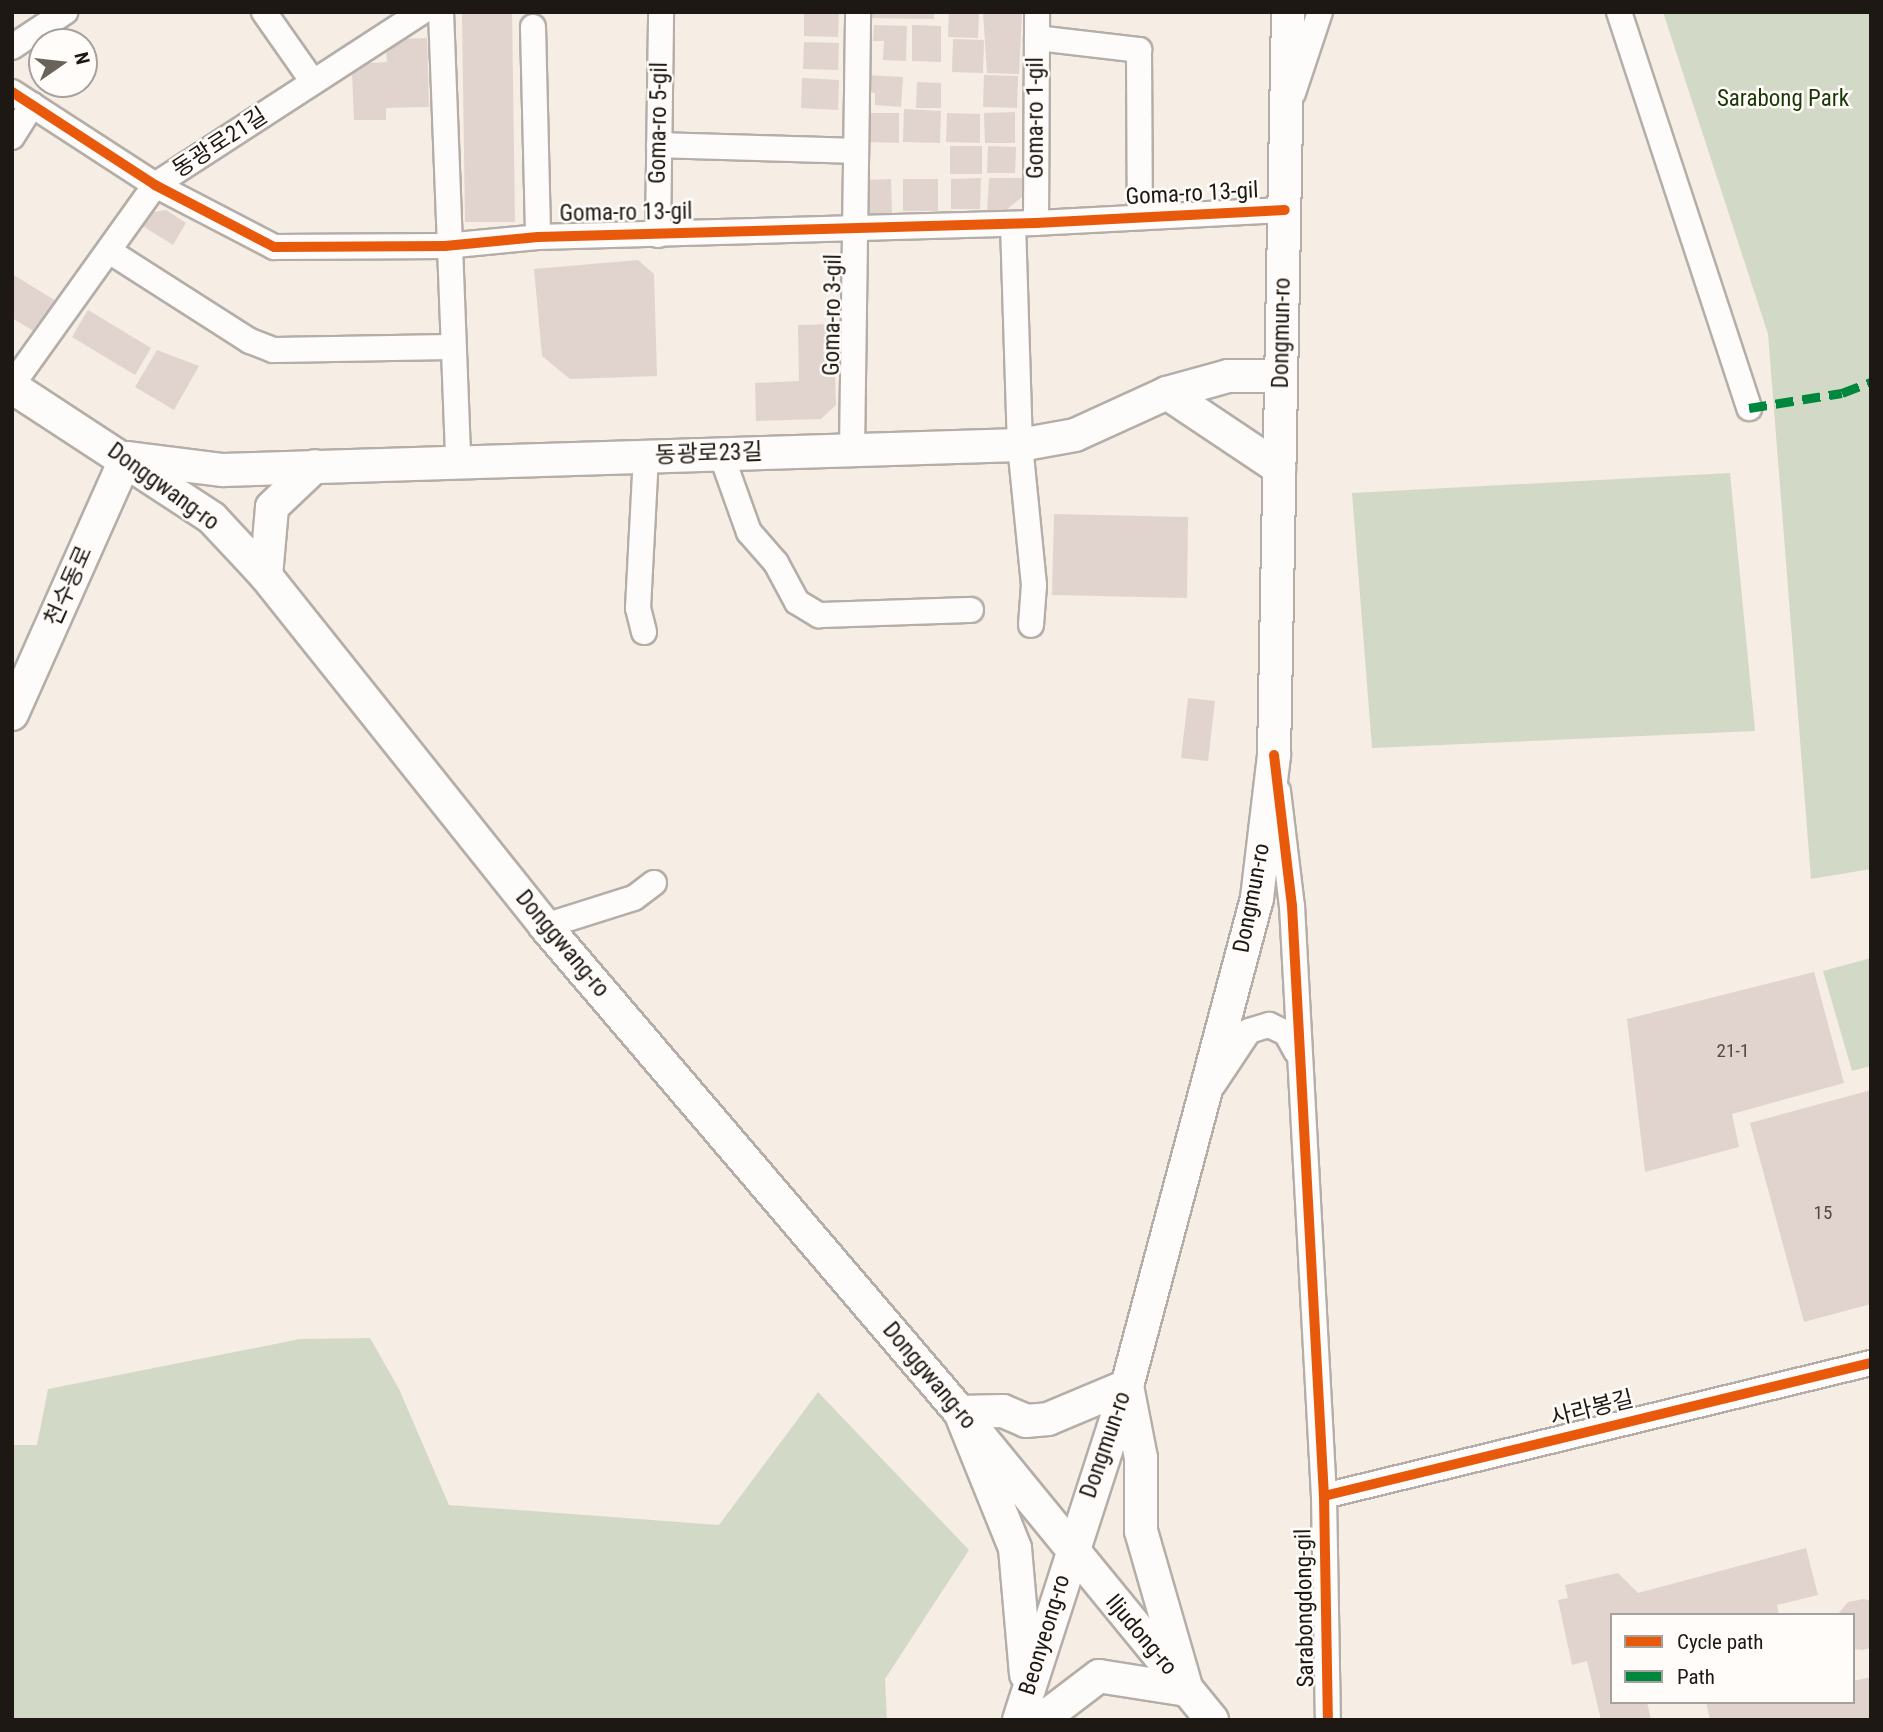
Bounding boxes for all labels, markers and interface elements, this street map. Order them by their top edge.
north arrow [28,28,98,98]
text: N [69,50,94,67]
street label: Goma-ro 1-gil [1022,57,1050,179]
street label: Goma-ro 5-gil [644,62,674,184]
park label: Sarabong Park [1717,85,1849,113]
street label: 동광로21길 [167,102,273,184]
street label: Goma-ro 13-gil [1125,177,1259,211]
street label: Goma-ro 13-gil [559,198,693,228]
street label: Goma-ro 3-gil [818,254,848,376]
street label: Dongmun-ro [1267,277,1297,389]
street label: Donggwang-ro [102,437,224,537]
street label: 동광로23길 [655,438,763,470]
street label: 천수동로 [39,542,99,630]
street label: Dongmun-ro [1228,841,1276,955]
street label: Donggwang-ro [509,885,615,1003]
house number: 21-1 [1717,1040,1749,1062]
house number: 15 [1814,1202,1832,1224]
street label: Donggwang-ro [876,1317,982,1435]
street label: 사라봉길 [1548,1385,1636,1433]
street label: Dongmun-ro [1075,1388,1137,1502]
street label: Sarabongdong-gil [1290,1528,1320,1688]
street label: Beonyeong-ro [1014,1572,1076,1698]
street label: Iljudong-ro [1099,1589,1183,1681]
legend [1610,1613,1855,1704]
text: Cycle path [1677,1630,1763,1654]
text: Path [1677,1665,1715,1689]

